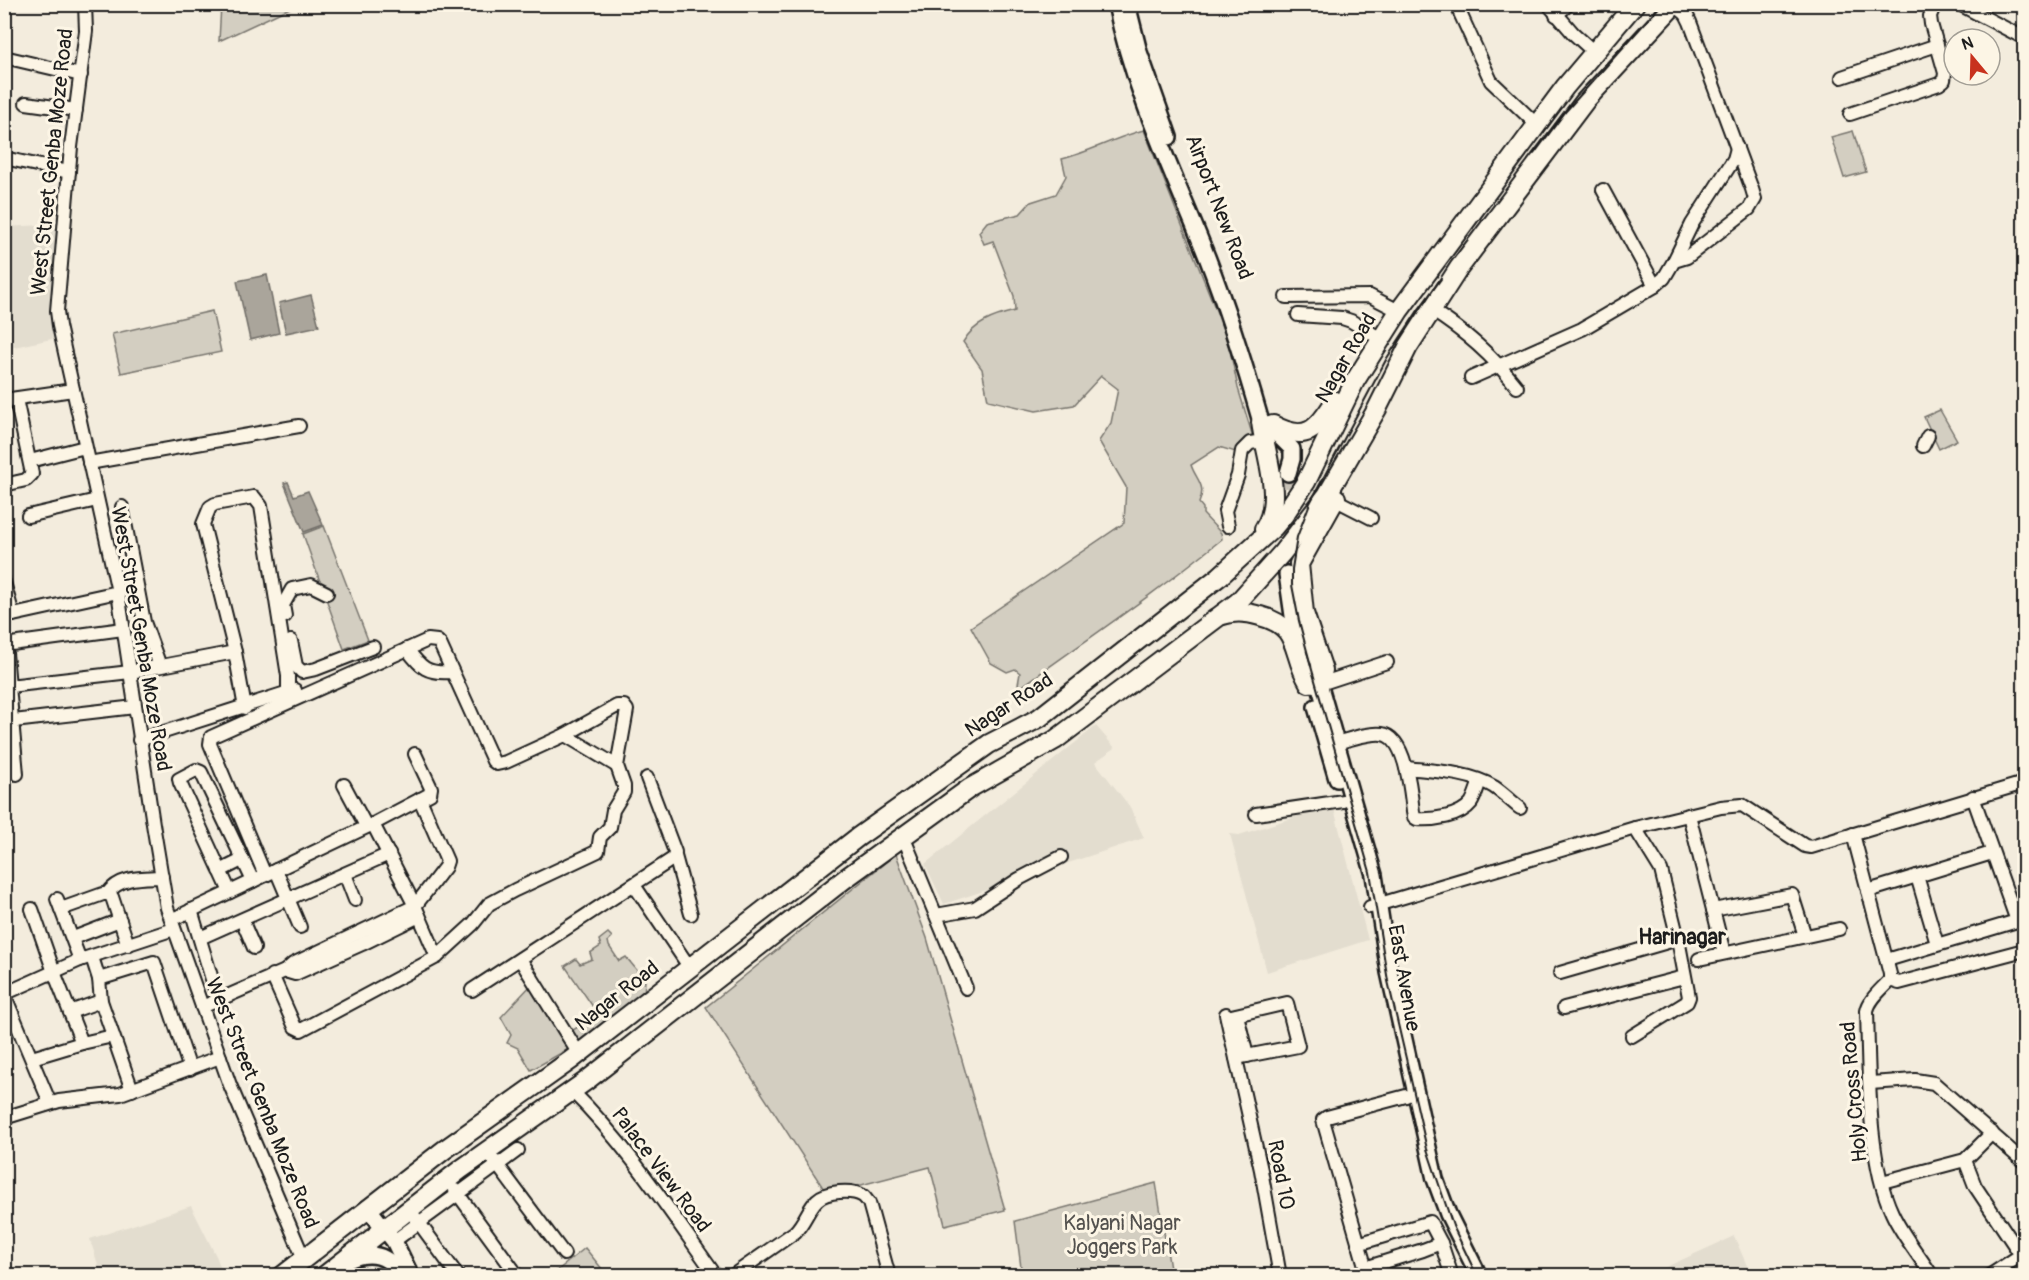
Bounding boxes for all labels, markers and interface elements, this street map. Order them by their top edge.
street label: West Street Genba Moze Road [25,27,79,297]
north arrow [1942,27,2002,87]
text: N [1959,32,1976,55]
street label: Airport New Road [1179,131,1259,283]
street label: Nagar Road [1309,308,1383,408]
street label: West Street Genba Moze Road [104,505,178,773]
street label: Nagar Road [960,666,1058,744]
street label: East Avenue [1381,923,1427,1034]
district label: Harinagar [1638,923,1727,951]
street label: Nagar Road [569,955,665,1037]
street label: West Street Genba Moze Road [199,974,325,1232]
street label: Holy Cross Road [1834,1020,1874,1164]
street label: Palace View Road [605,1102,717,1238]
street label: Road 10 [1261,1138,1301,1212]
park label: Kalyani Nagar Joggers Park [1063,1210,1181,1261]

